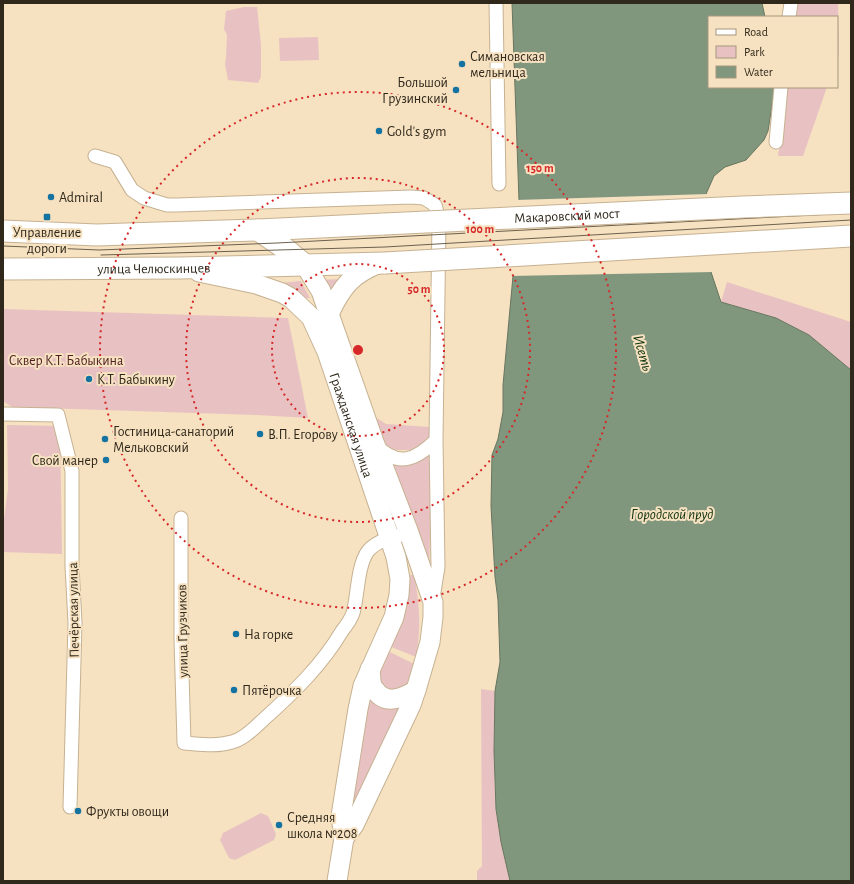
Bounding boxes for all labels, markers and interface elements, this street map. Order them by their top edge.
legend [708,16,838,88]
text: Road [744,26,768,38]
text: Park [744,46,765,58]
place label: Симановская мельница [470,50,545,80]
marker: Симановская мельница [457,59,467,69]
text: Water [744,66,773,78]
place label: Большой Грузинский [382,76,448,106]
marker: Большой Грузинский [451,85,461,95]
place label: Gold's gym [387,125,447,139]
marker: Gold's gym [374,126,384,136]
text: 150 m [526,162,554,174]
place label: Admiral [59,191,103,205]
marker: Admiral [46,192,56,202]
street label: Макаровский мост [514,207,621,226]
marker: Управление дороги [42,212,52,222]
text: 100 m [466,223,494,235]
place label: Управление дороги [13,226,81,256]
street label: улица Челюскинцев [96,261,211,276]
text: 50 m [408,283,431,295]
water label: Исеть [630,333,655,373]
centre of rings [351,343,365,357]
park label: Сквер К.Т. Бабыкина [9,354,124,368]
street label: Гражданская улица [326,371,375,480]
place label: К.Т. Бабыкину [97,373,175,387]
marker: К.Т. Бабыкину [84,374,94,384]
place label: Гостиница-санаторий Мельковский [113,425,234,455]
place label: В.П. Егорову [268,428,338,442]
marker: В.П. Егорову [255,429,265,439]
marker: Гостиница-санаторий Мельковский [100,434,110,444]
place label: Свой манер [32,454,98,468]
marker: Свой манер [101,455,111,465]
water label: Городской пруд [631,507,713,522]
street label: Печёрская улица [66,562,82,658]
street label: улица Грузчиков [175,584,191,679]
place label: На горке [244,628,293,642]
marker: На горке [231,629,241,639]
place label: Пятёрочка [242,684,302,698]
marker: Пятёрочка [229,685,239,695]
place label: Фрукты овощи [86,805,169,819]
marker: Фрукты овощи [73,806,83,816]
place label: Средняя школа №208 [287,811,358,841]
marker: Средняя школа №208 [274,820,284,830]

